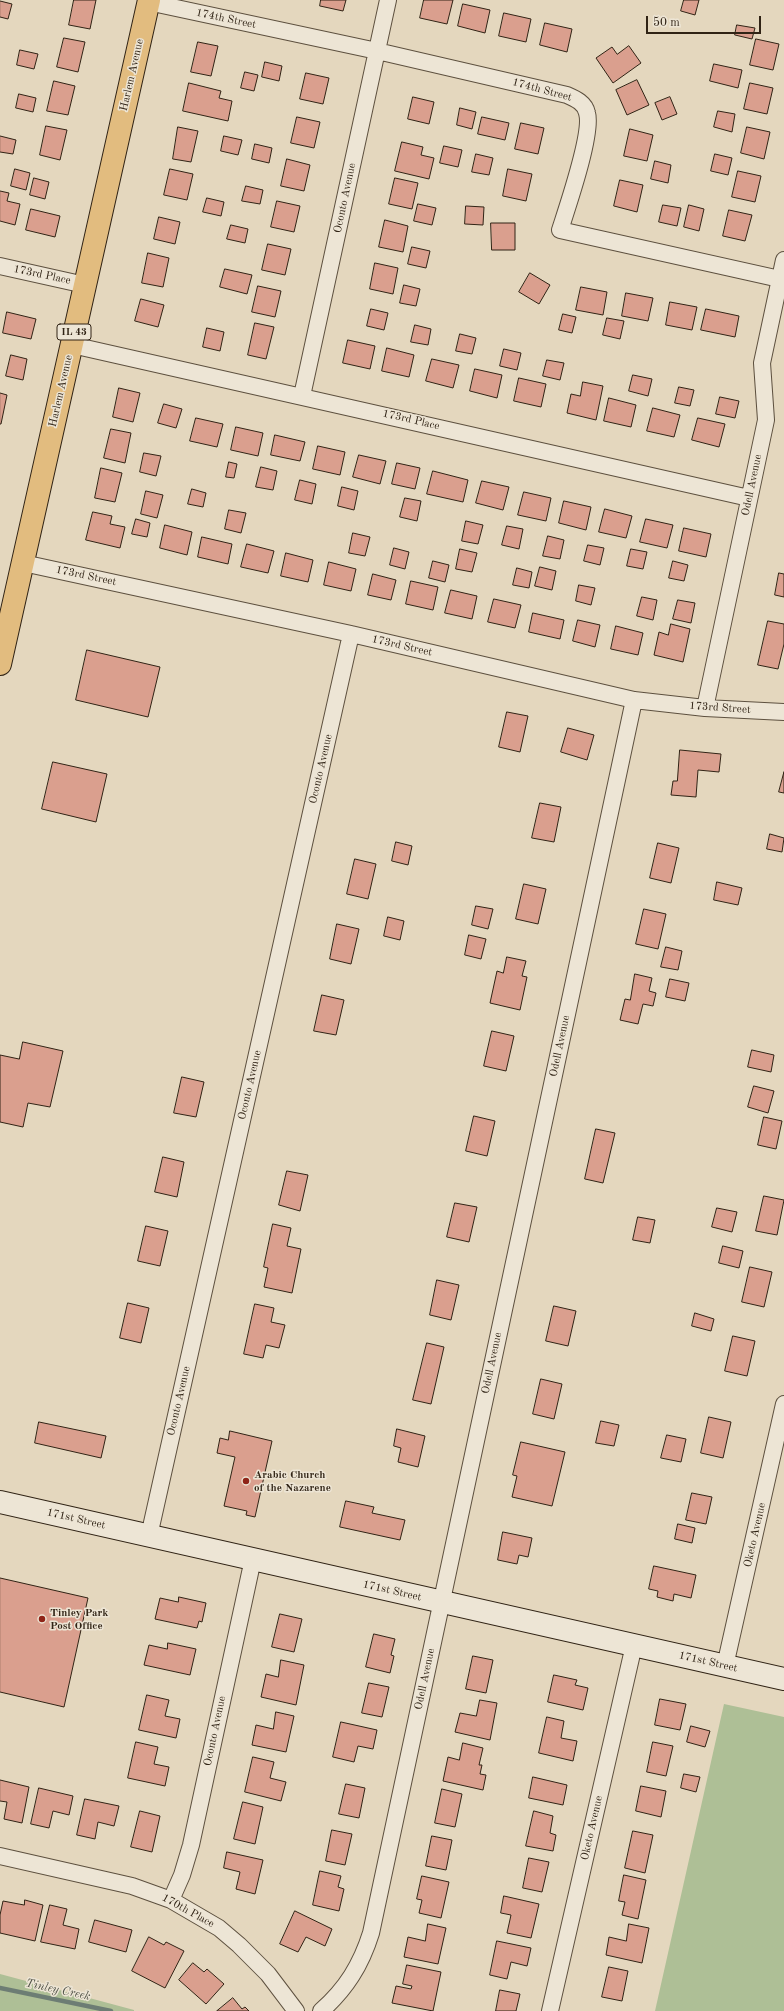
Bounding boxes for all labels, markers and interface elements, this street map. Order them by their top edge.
street label: 174th Street [195,6,257,32]
scale bar [648,8,763,34]
text: 50 m [653,17,680,29]
street label: Harlem Avenue [117,38,147,112]
street label: 174th Street [511,76,573,104]
street label: Oconto Avenue [331,162,359,234]
street label: 173rd Place [12,262,72,288]
road number: IL 43 [57,324,91,340]
street label: Harlem Avenue [46,354,76,428]
street label: 173rd Place [381,407,441,433]
street label: Odell Avenue [739,453,765,517]
street label: 173rd Street [54,563,118,589]
street label: 173rd Street [370,633,434,659]
street label: 173rd Street [689,699,751,717]
street label: Oconto Avenue [307,733,335,805]
street label: Odell Avenue [547,1014,573,1078]
street label: Oconto Avenue [236,1049,264,1121]
street label: Odell Avenue [479,1331,505,1395]
street label: Oconto Avenue [165,1365,193,1437]
place label: Arabic Church of the Nazarene [254,1468,331,1494]
marker: Arabic Church of the Nazarene [241,1476,251,1486]
street label: Oketo Avenue [741,1501,769,1569]
street label: 171st Street [45,1506,107,1532]
street label: 171st Street [361,1578,423,1604]
place label: Tinley Park Post Office [50,1606,108,1632]
marker: Tinley Park Post Office [37,1614,47,1624]
street label: Odell Avenue [412,1647,438,1711]
street label: 171st Street [677,1649,739,1675]
street label: Oconto Avenue [201,1695,229,1767]
street label: Oketo Avenue [578,1794,606,1862]
street label: 170th Place [160,1891,216,1931]
water label: Tinley Creek [24,1976,92,2004]

